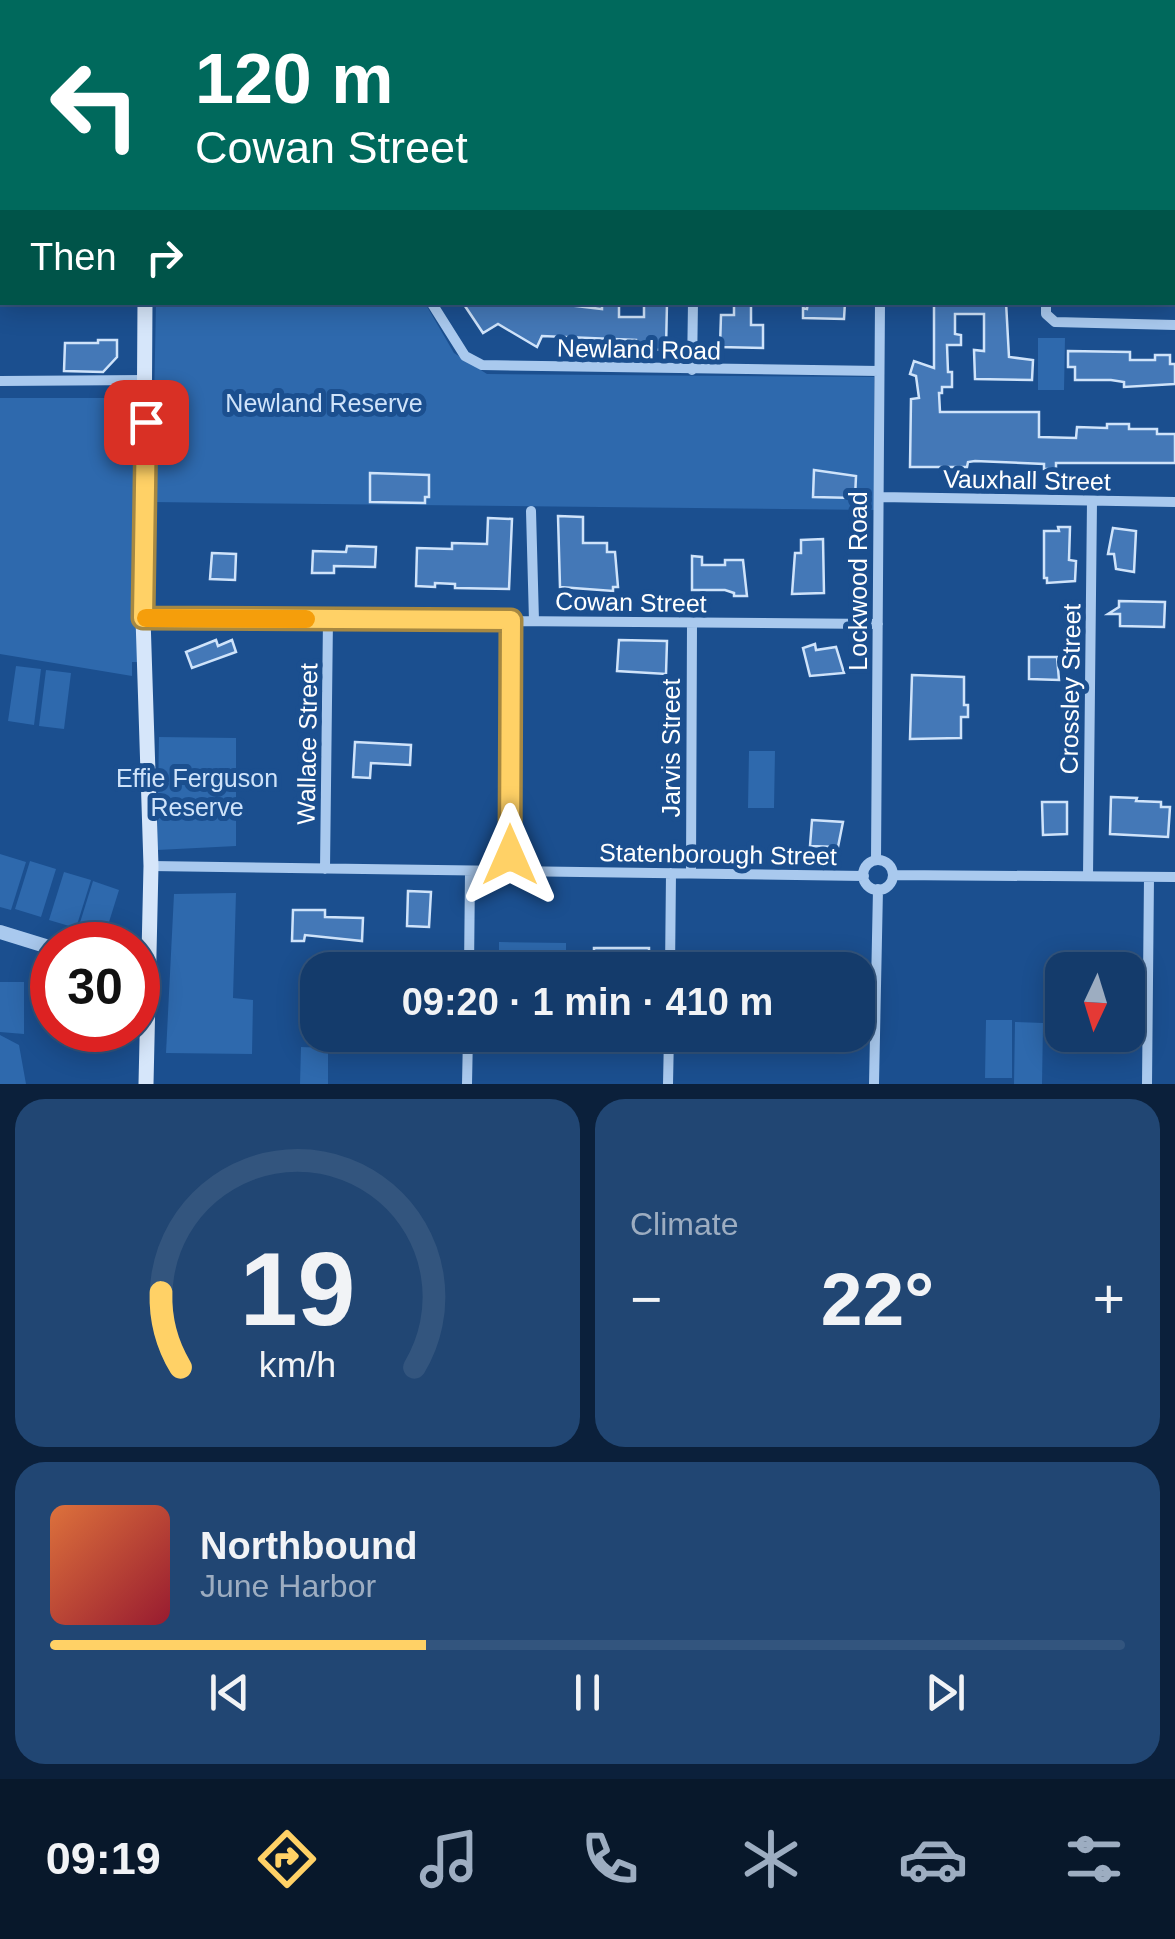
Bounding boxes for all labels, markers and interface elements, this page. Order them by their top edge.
icon: left [30,40,160,170]
text: 120 m [195,40,393,118]
text: Cowan Street [195,122,468,173]
icon: right [137,230,192,285]
text: Then [30,236,117,278]
street label: Newland Road [557,334,721,364]
pin [104,380,189,465]
park label: Newland Reserve [225,389,423,417]
icon: arrive [119,395,174,450]
street label: Vauxhall Street [943,465,1111,495]
street label: Lockwood Road [844,491,872,671]
street label: Cowan Street [555,587,707,617]
street label: Crossley Street [1055,603,1085,775]
street label: Wallace Street [292,663,322,825]
street label: Jarvis Street [657,678,685,817]
park label: Effie Ferguson Reserve [116,764,278,821]
position arrow [458,803,562,907]
street label: Statenborough Street [599,838,837,870]
speed limit sign: 30 [30,922,160,1052]
north arrow [1045,952,1145,1052]
map controls [1045,952,1145,1052]
text: 09:20 · 1 min · 410 m [402,981,773,1023]
text: Climate [630,1206,738,1242]
text: 19 [240,1231,355,1347]
text: 22° [821,1257,934,1341]
text: − [630,1268,662,1330]
text: + [1093,1268,1125,1330]
text: km/h [259,1345,336,1385]
text: Northbound [200,1525,417,1567]
text: June Harbor [200,1568,376,1604]
icon: previous [202,1665,257,1720]
icon: pause [560,1665,615,1720]
icon: next [918,1665,973,1720]
icon: directions [252,1824,322,1894]
icon: music [414,1824,484,1894]
icon: phone [575,1824,645,1894]
icon: climate [736,1824,806,1894]
icon: car [898,1824,968,1894]
icon: filters [1059,1824,1129,1894]
text: 09:19 [46,1833,161,1884]

